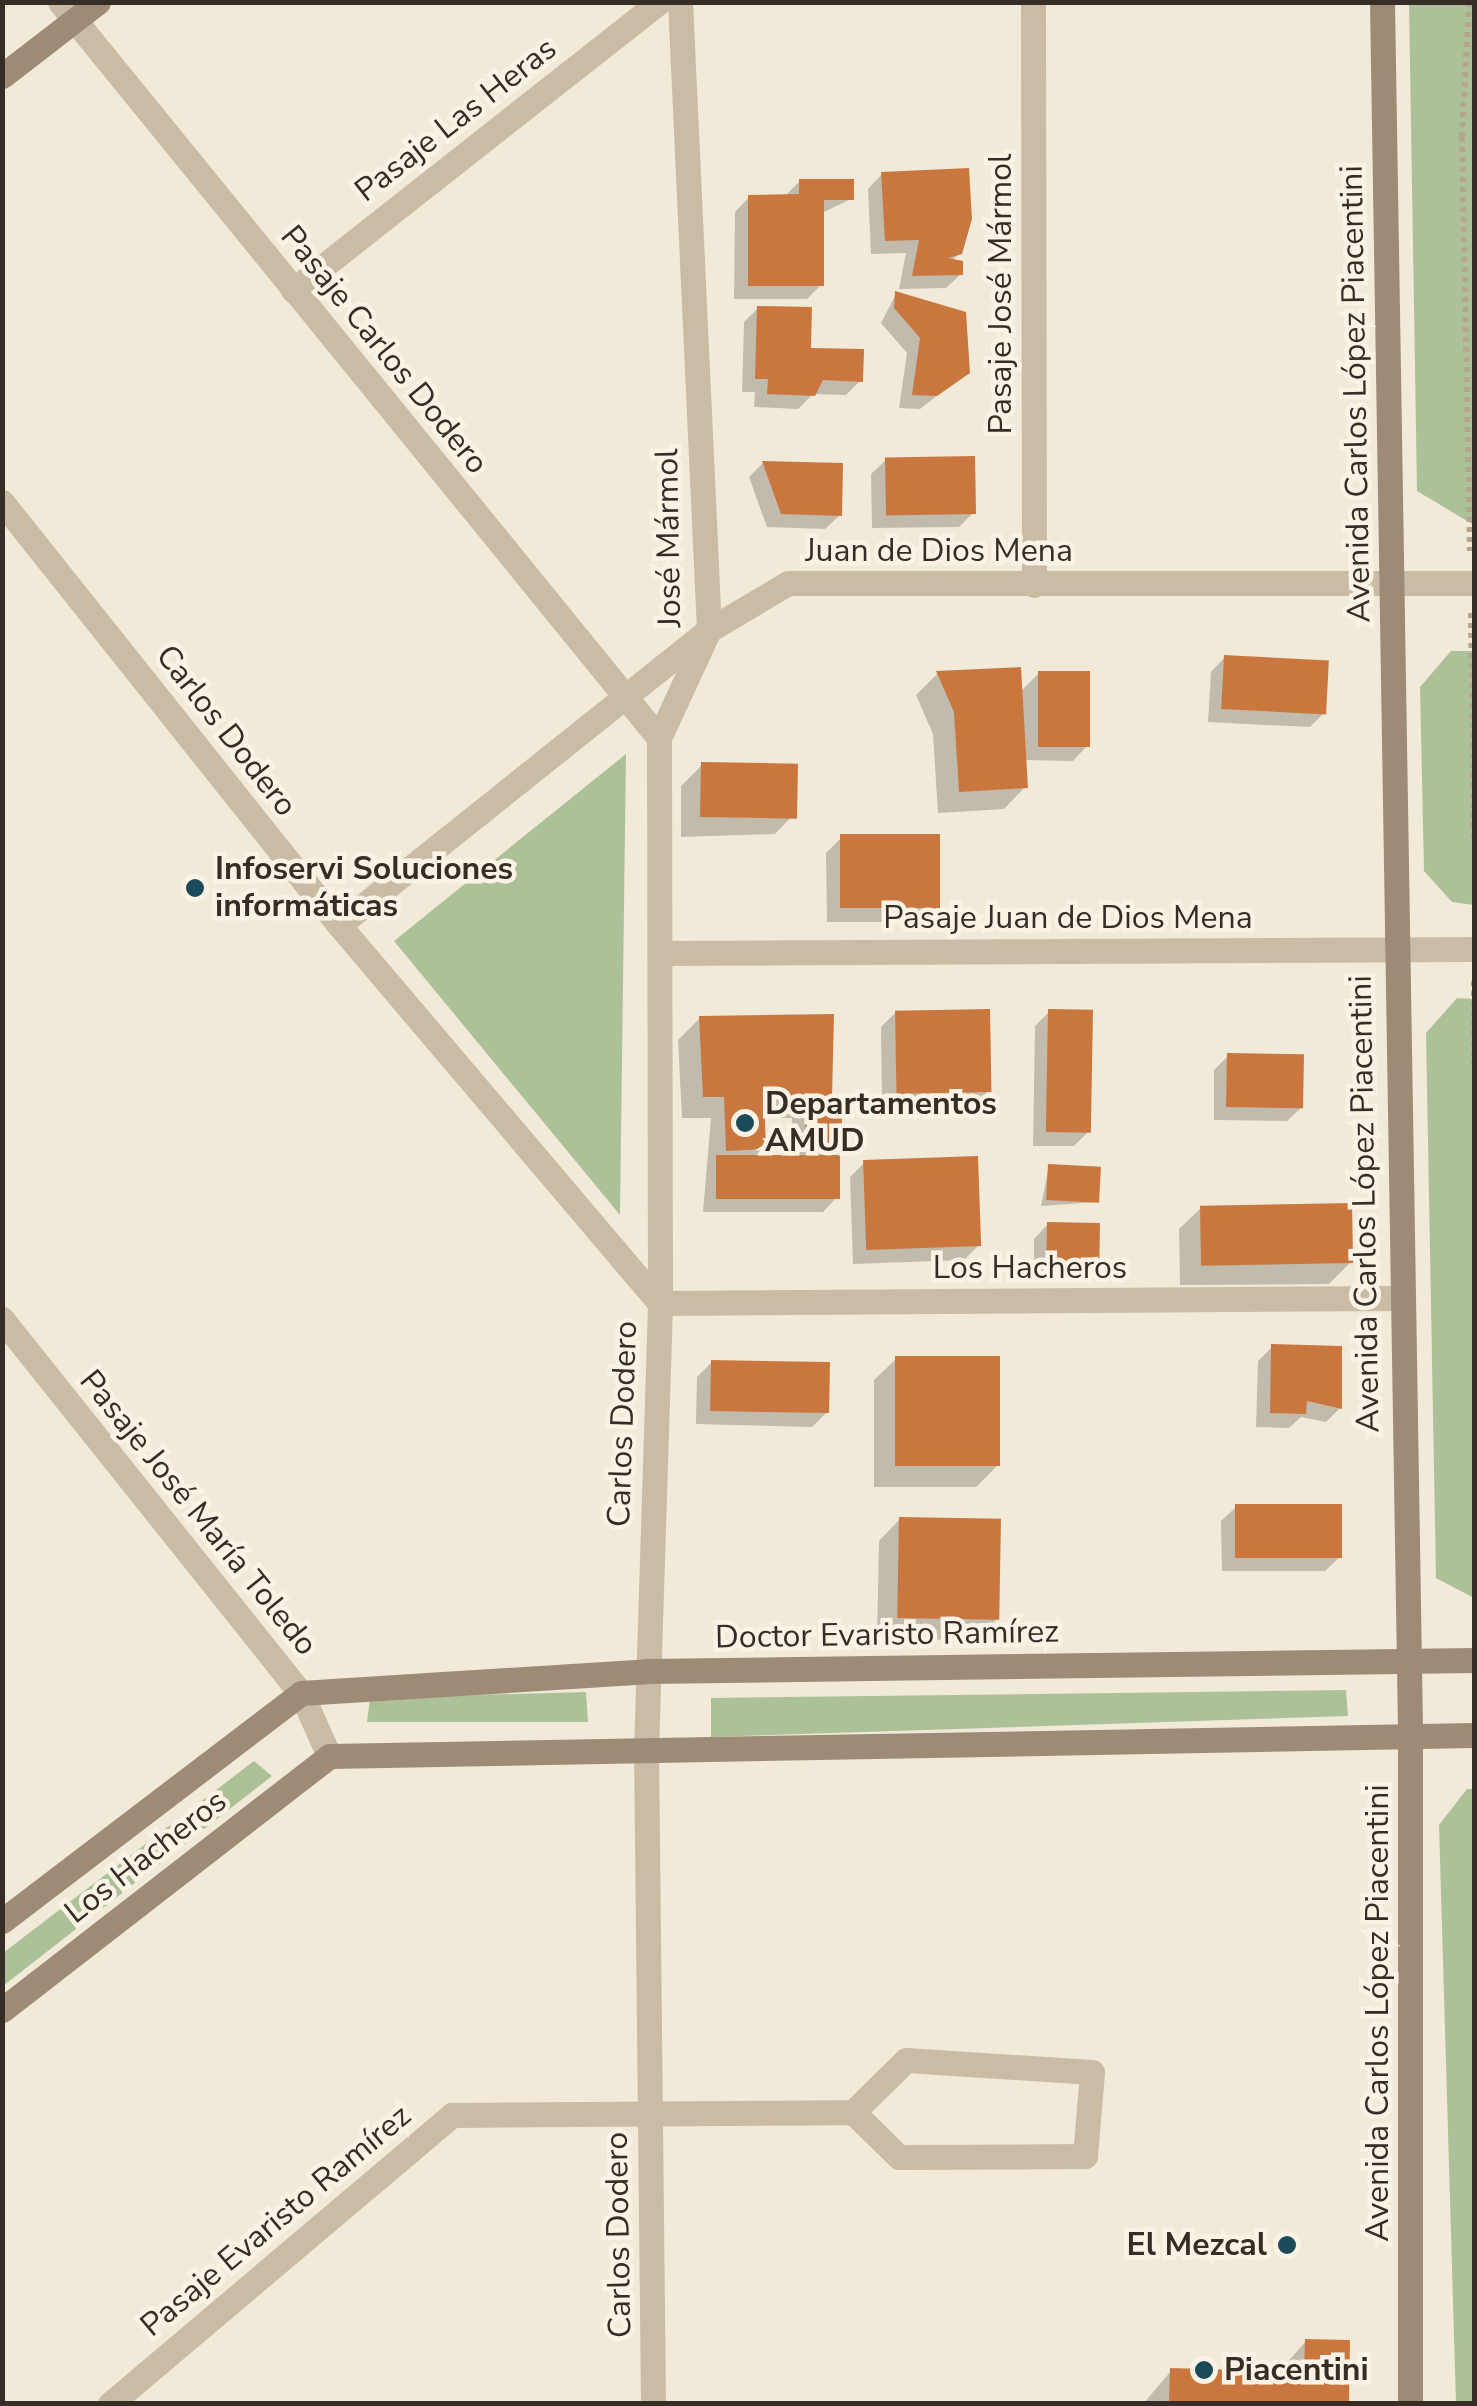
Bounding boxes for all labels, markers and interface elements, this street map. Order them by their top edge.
street label: Pasaje Las Heras [348,30,564,210]
street label: Pasaje José Mármol [982,154,1020,434]
street label: Avenida Carlos López Piacentini [1333,165,1379,623]
street label: Pasaje Carlos Dodero [272,218,496,482]
street label: José Mármol [648,448,690,628]
street label: Juan de Dios Mena [805,532,1073,570]
street label: Carlos Dodero [147,638,305,824]
place label: Infoservi Soluciones informáticas [215,851,513,926]
marker: Infoservi Soluciones informáticas [184,877,206,899]
street label: Pasaje Juan de Dios Mena [883,899,1253,937]
street label: Avenida Carlos López Piacentini [1342,975,1388,1433]
place label: Departamentos AMUD [765,1086,997,1161]
marker: Departamentos AMUD [734,1112,756,1134]
street label: Los Hacheros [933,1249,1127,1287]
street label: Carlos Dodero [600,1320,646,1528]
street label: Pasaje José María Toledo [71,1363,325,1663]
street label: Doctor Evaristo Ramírez [715,1613,1059,1657]
street label: Los Hacheros [58,1782,234,1932]
street label: Avenida Carlos López Piacentini [1359,1784,1397,2242]
street label: Pasaje Evaristo Ramírez [133,2097,419,2345]
street label: Carlos Dodero [598,2131,640,2339]
place label: El Mezcal [1127,2226,1267,2264]
marker: El Mezcal [1276,2234,1298,2256]
place label: Piacentini [1224,2351,1369,2389]
marker: Piacentini [1193,2359,1215,2381]

